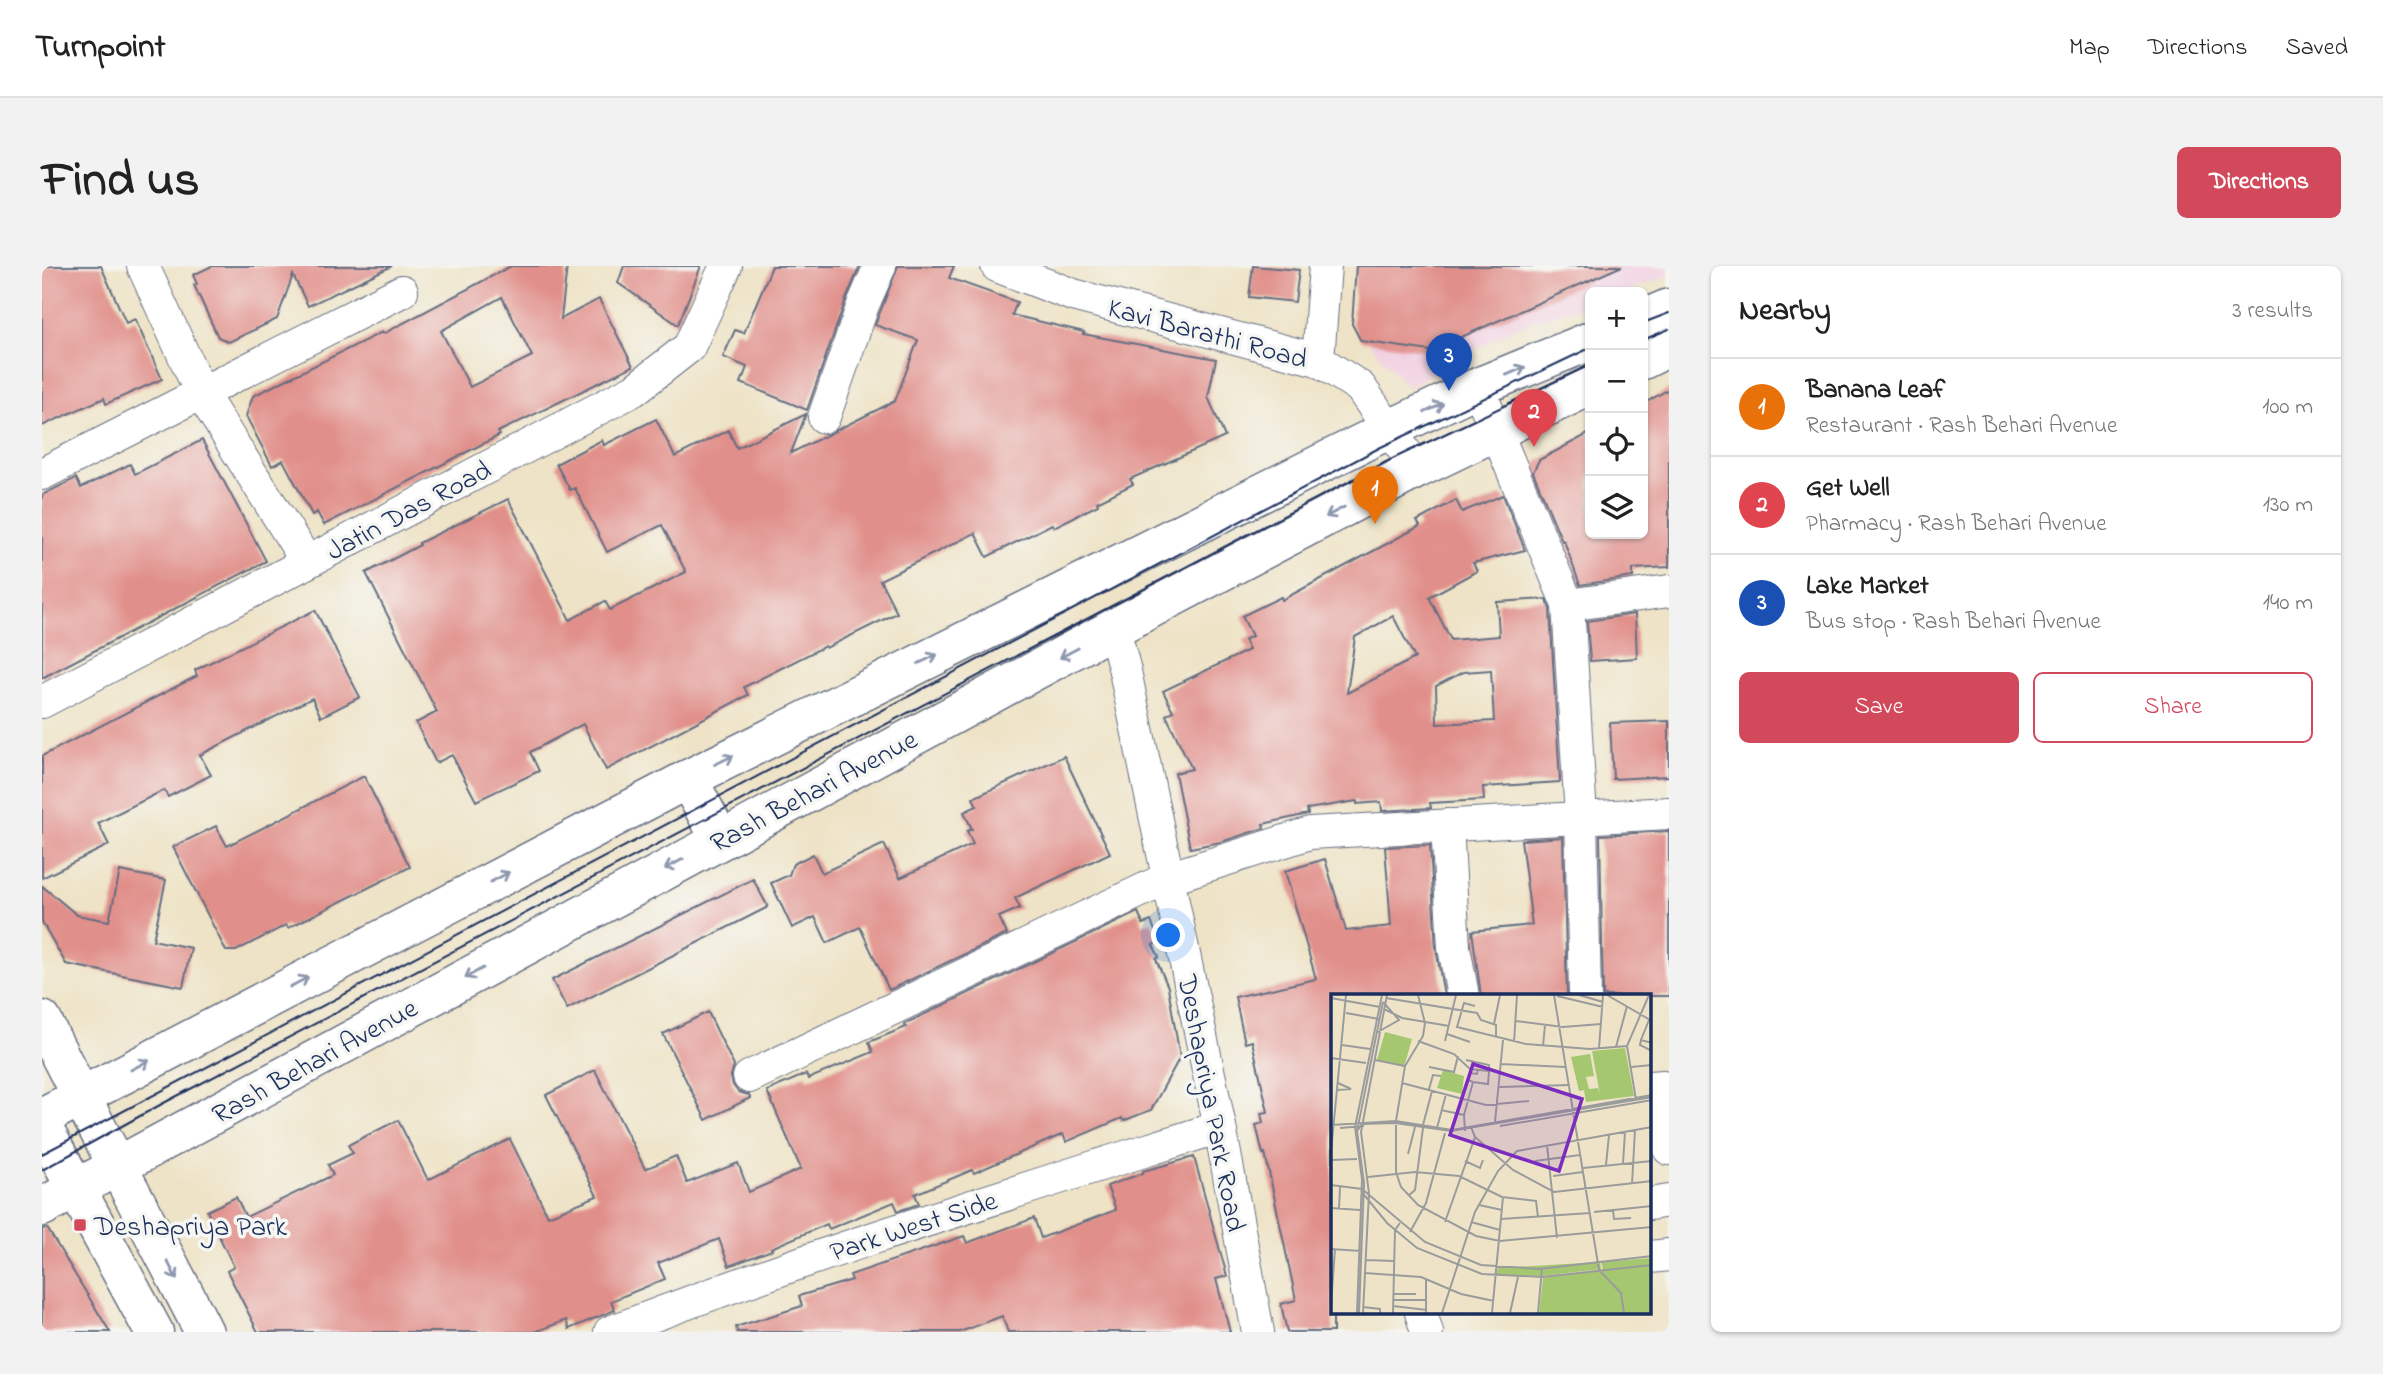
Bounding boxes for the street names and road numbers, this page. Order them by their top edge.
street label: Kavi Barathi Road [1103,289,1312,382]
street label: Jatin Das Road [320,451,500,573]
street label: Rash Behari Avenue [704,721,926,865]
street label: Deshapriya Park Road [1164,971,1255,1236]
street label: Rash Behari Avenue [205,989,426,1137]
street label: Park West Side [825,1182,1003,1275]

